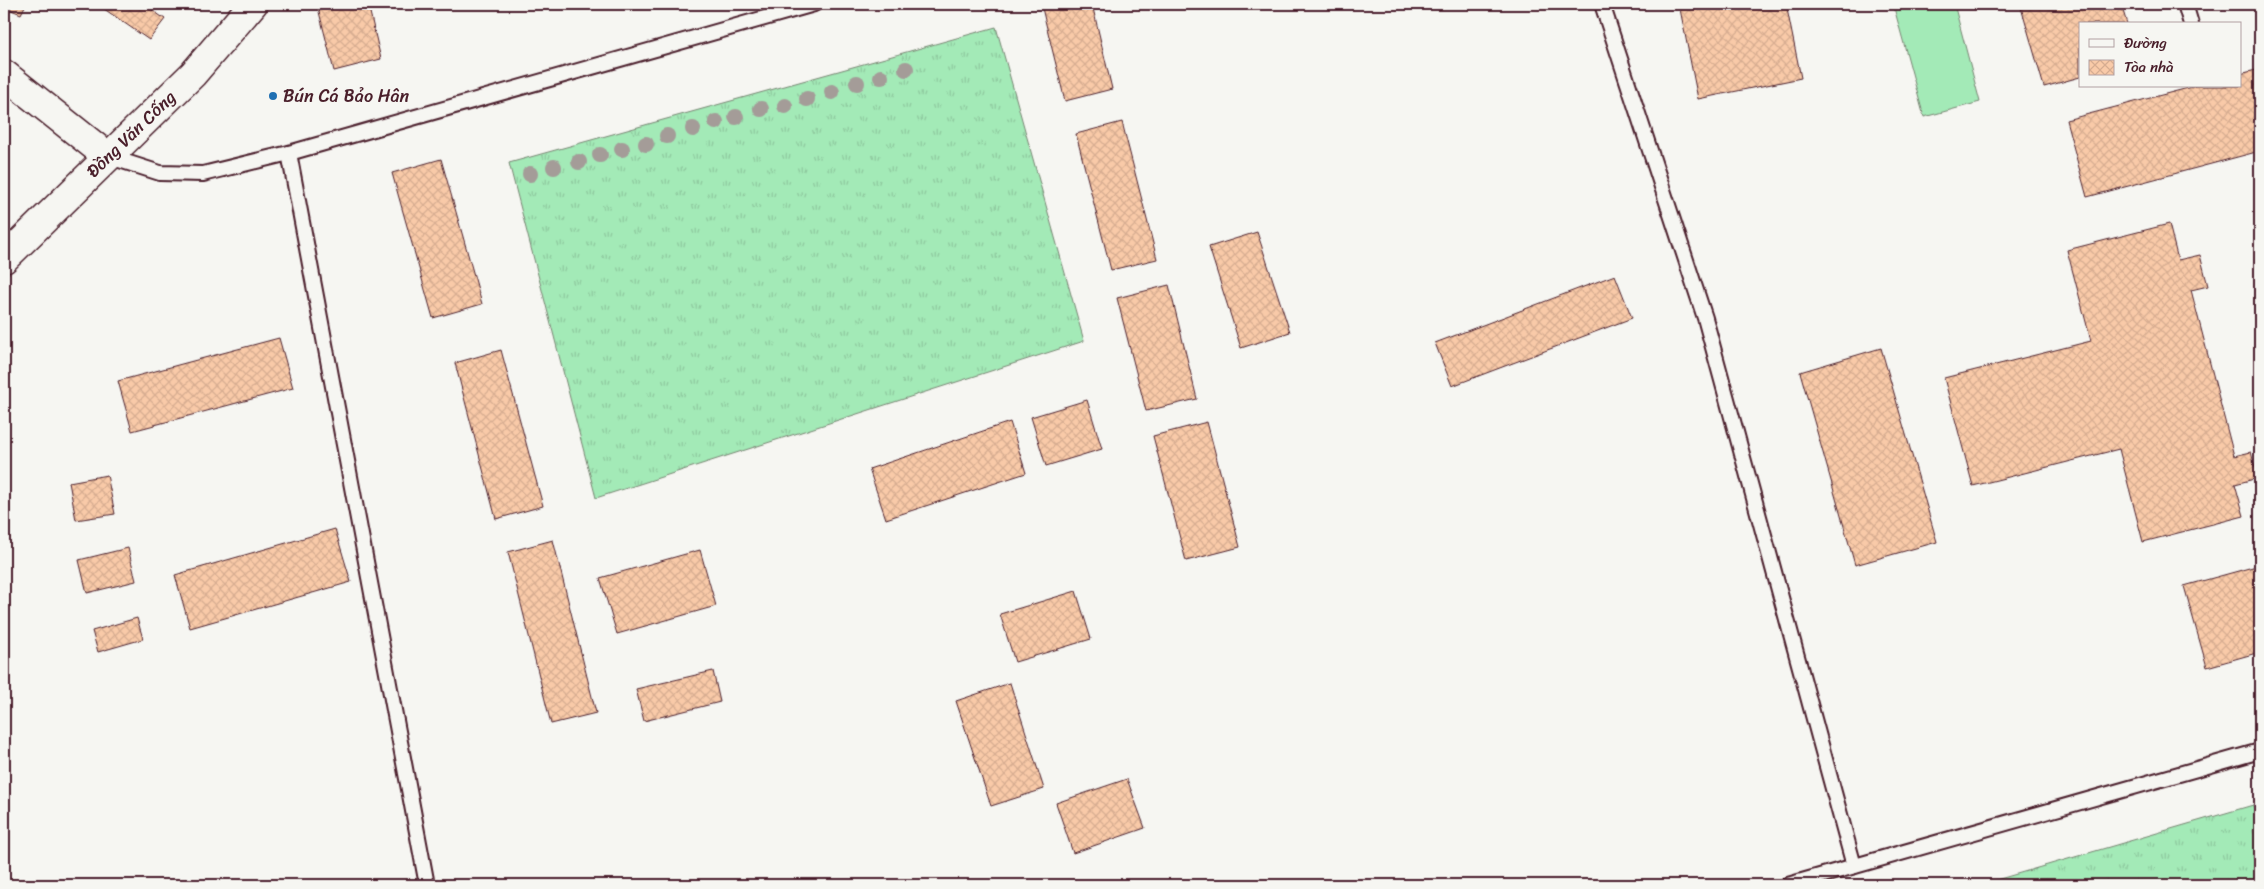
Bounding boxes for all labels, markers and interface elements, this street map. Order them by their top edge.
legend [2079,22,2242,88]
text: Đường [2124,30,2167,56]
text: Tòa nhà [2124,54,2174,80]
place label: Bún Cá Bảo Hân [283,80,410,112]
street label: Đồng Văn Cống [78,82,184,186]
marker: Bún Cá Bảo Hân [267,90,279,102]

